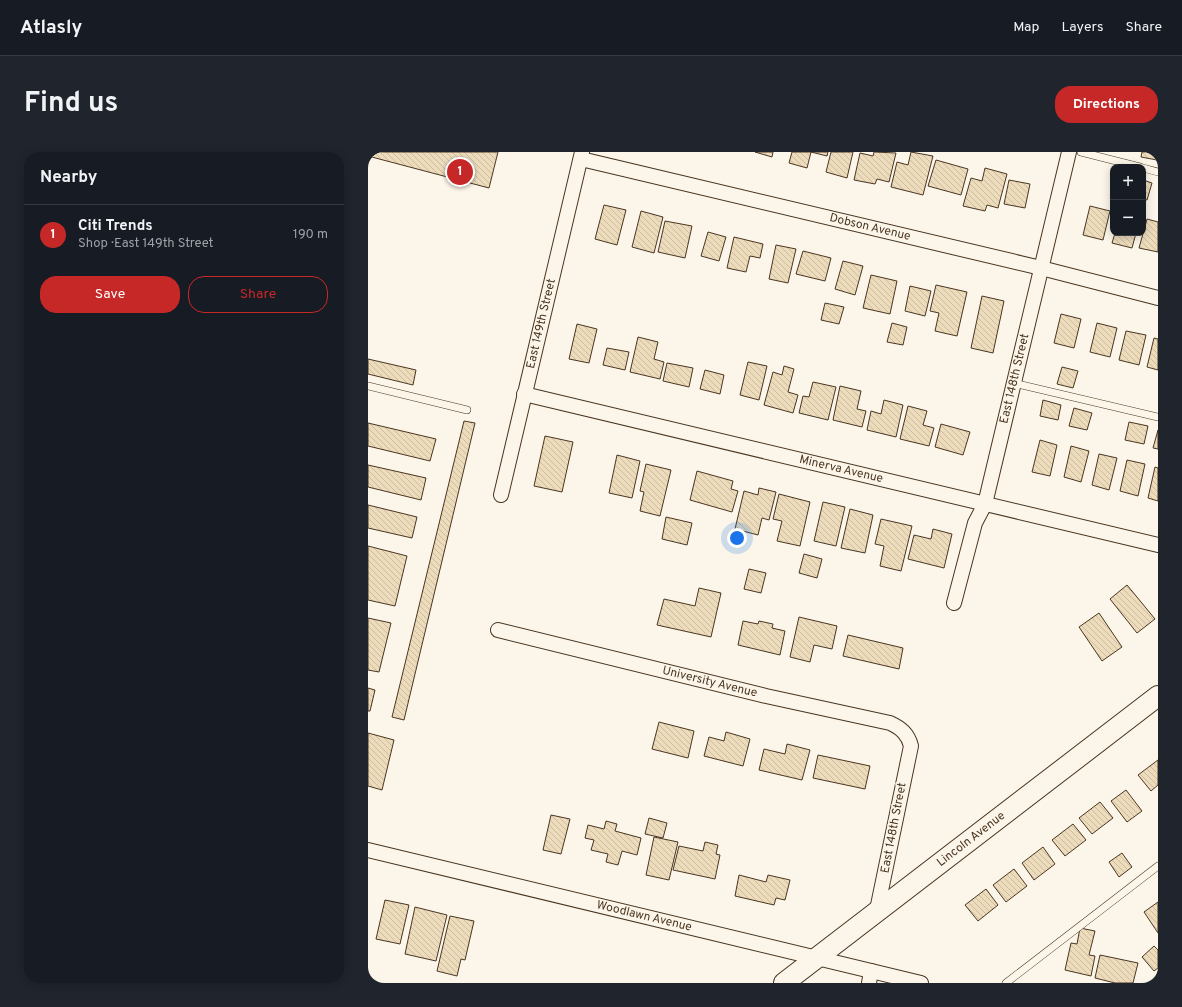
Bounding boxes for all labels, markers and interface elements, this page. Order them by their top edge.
text: Atlasly [20,16,82,40]
text: Map [1013,19,1039,36]
text: Layers [1061,19,1103,36]
text: Share [1125,19,1162,36]
text: Find us [24,86,118,122]
button: Directions [1055,86,1158,123]
pin: 1 [447,157,473,187]
map controls [1110,164,1146,236]
button: + [1110,164,1146,200]
text: Nearby [40,167,97,189]
button: − [1110,200,1146,236]
street label: Dobson Avenue [828,210,912,245]
text: Citi Trends [78,217,153,236]
text: 1 [50,227,56,243]
text: 190 m [293,227,328,243]
text: Shop · East 149th Street [78,236,214,252]
button: Save [40,276,180,313]
button: Share [188,276,328,313]
street label: East 149th Street [523,277,560,370]
street label: East 148th Street [996,332,1033,425]
street label: Minerva Avenue [798,452,885,487]
your location [727,528,747,548]
street label: University Avenue [661,663,759,702]
street label: East 148th Street [877,781,911,875]
street label: Lincoln Avenue [934,808,1009,871]
street label: Woodlawn Avenue [595,897,693,936]

